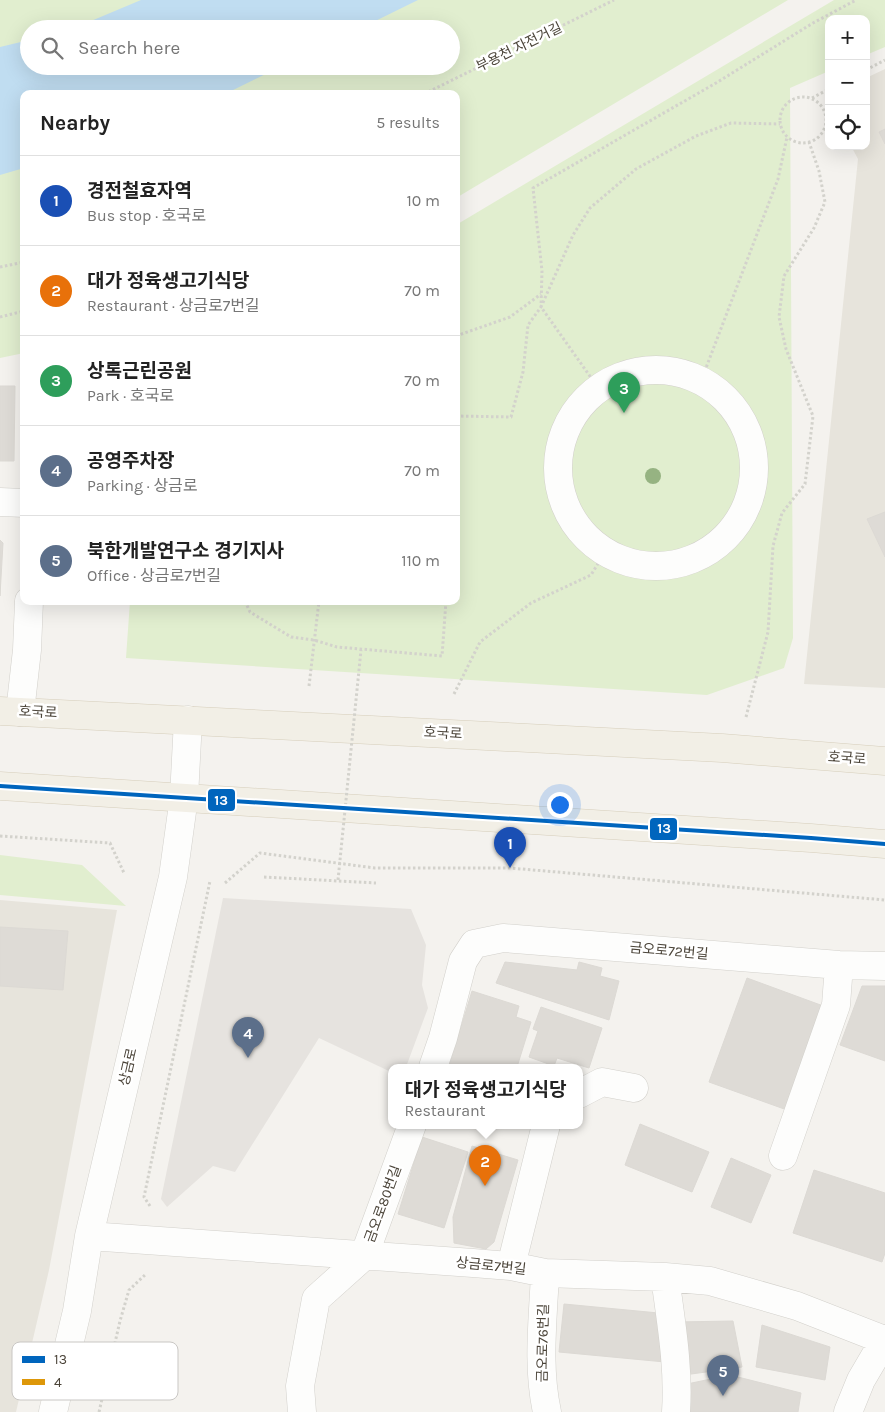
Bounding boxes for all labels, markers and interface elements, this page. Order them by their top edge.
map controls [825,15,870,150]
button: + [825,15,870,60]
street label: 부용천 자전거길 [473,19,565,75]
search box [20,20,460,75]
icon: search [38,34,66,62]
text: Search here [78,37,180,59]
button: − [825,60,870,105]
button: locate [825,105,870,150]
text: Nearby [40,111,110,135]
text: 5 results [376,113,440,132]
text: 경전철효자역 [87,180,192,202]
text: 1 [53,191,59,210]
text: 10 m [406,191,440,210]
text: Bus stop · 호국로 [87,206,206,225]
text: 대가 정육생고기식당 [87,270,249,292]
text: 2 [51,281,61,300]
text: 70 m [404,281,440,300]
text: Restaurant · 상금로7번길 [87,296,260,315]
text: 상록근린공원 [87,360,192,382]
text: 3 [51,371,61,390]
text: 70 m [404,371,440,390]
pin: 3 [608,372,640,413]
text: Park · 호국로 [87,386,174,405]
text: 공영주차장 [87,450,174,472]
text: 4 [51,461,61,480]
text: 70 m [404,461,440,480]
text: Parking · 상금로 [87,476,198,495]
text: 북한개발연구소 경기지사 [87,540,284,562]
text: 5 [51,551,61,570]
text: 110 m [401,551,440,570]
text: Office · 상금로7번길 [87,566,221,585]
street label: 호국로 [18,703,58,722]
street label: 호국로 [423,724,463,743]
street label: 호국로 [827,748,867,768]
line badge: 13 [207,788,236,812]
text: 13 [214,792,228,809]
your location [547,792,573,818]
line badge: 13 [649,817,678,841]
text: 13 [657,820,671,837]
pin: 1 [494,827,526,868]
street label: 금오로72번길 [629,939,709,963]
pin: 4 [232,1017,264,1058]
street label: 상금로 [115,1046,141,1088]
popup [388,1064,583,1129]
text: 대가 정육생고기식당 [404,1079,567,1101]
text: Restaurant [404,1101,486,1120]
pin: 2 [469,1145,501,1186]
street label: 금오로80번길 [361,1163,405,1245]
street label: 상금로7번길 [455,1254,527,1278]
street label: 금오로76번길 [534,1303,552,1383]
legend [12,1342,178,1400]
text: 13 [54,1351,67,1368]
pin: 5 [707,1355,739,1396]
text: 4 [54,1374,62,1391]

